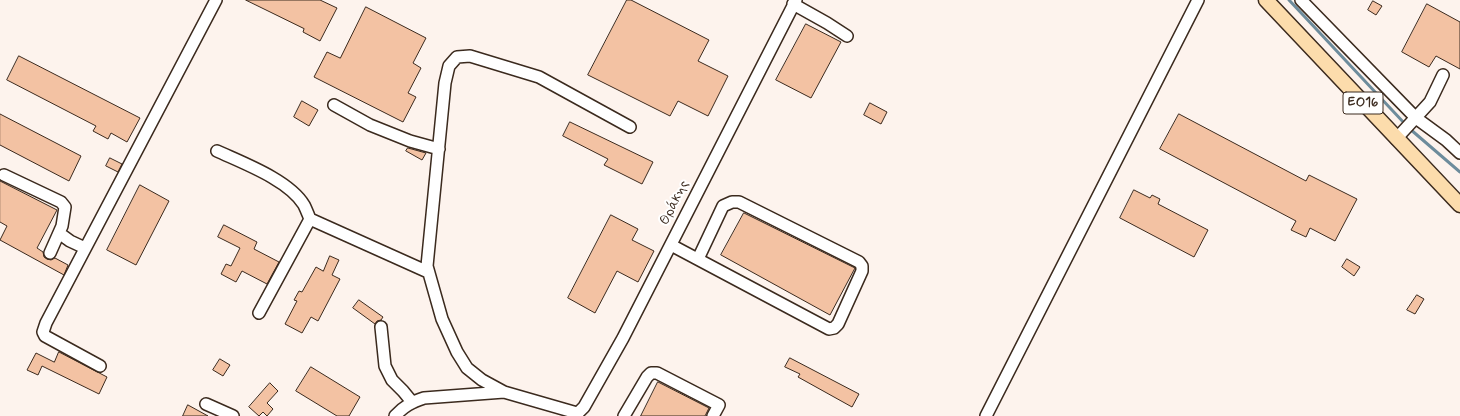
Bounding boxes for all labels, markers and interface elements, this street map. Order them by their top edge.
road number: ΕΟ16 [1343,92,1383,114]
street label: Θράκης [657,178,693,228]

